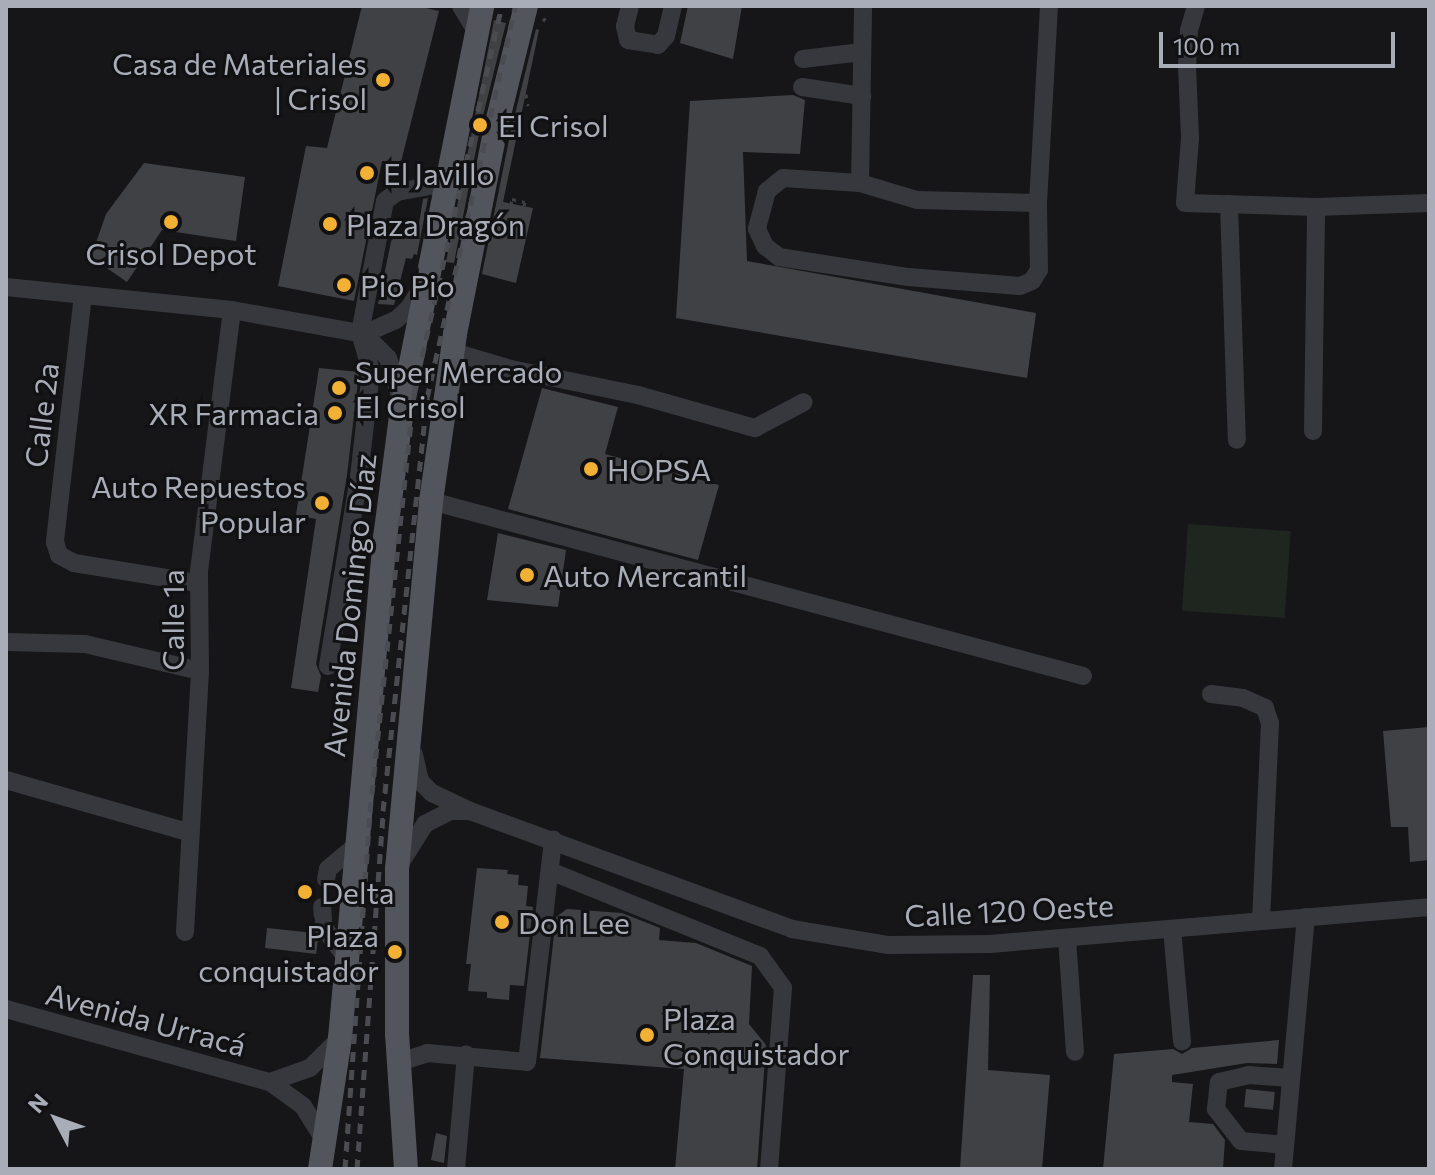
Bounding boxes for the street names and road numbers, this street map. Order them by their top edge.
street label: Calle 2a [17,361,65,469]
street label: Avenida Domingo Díaz [315,451,383,759]
street label: Calle 1a [154,569,190,671]
street label: Calle 120 Oeste [903,887,1115,933]
street label: Avenida Urracá [42,975,250,1063]

